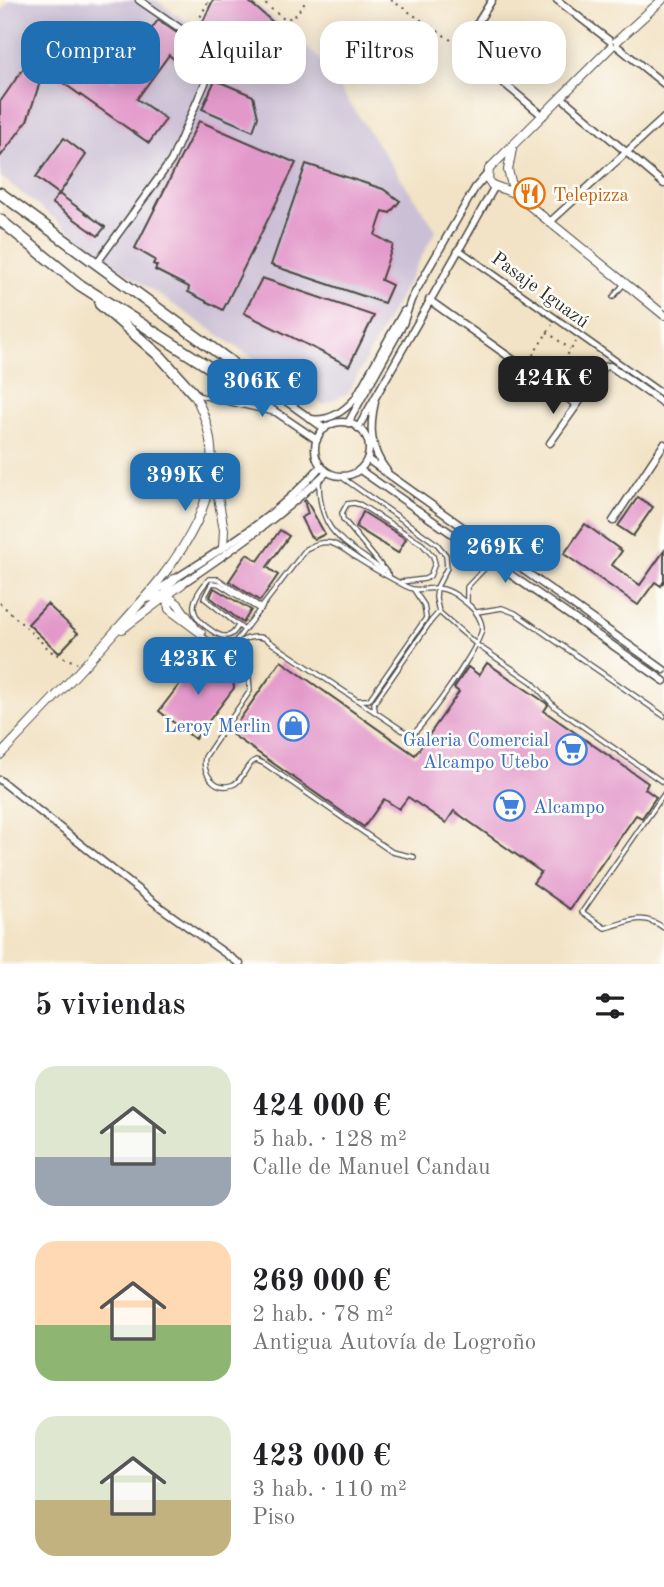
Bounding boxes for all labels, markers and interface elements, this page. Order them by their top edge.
chip: Comprar [21,21,160,84]
chip: Alquilar [174,21,306,84]
chip: Filtros [320,21,438,84]
chip: Nuevo [452,21,566,84]
restaurant icon: Telepizza [513,177,547,211]
place label: Telepizza [553,187,630,206]
street label: Pasaje Iguazú [487,250,592,333]
pin: 424K € [496,356,610,416]
pin: 306K € [205,360,319,419]
text: 424K € [514,367,592,390]
text: 306K € [223,370,301,393]
pin: 399K € [128,454,242,513]
text: 399K € [146,464,224,487]
pin: 269K € [448,526,562,585]
text: 269K € [466,536,544,559]
pin: 423K € [141,638,255,697]
text: 423K € [159,648,237,671]
shop icon: Leroy Merlin [277,708,311,742]
place label: Leroy Merlin [164,718,271,737]
place label: Galeria Comercial Alcampo Utebo [403,732,549,773]
supermarket icon: Galeria Comercial Alcampo Utebo [555,733,589,767]
supermarket icon: Alcampo [493,789,527,823]
place label: Alcampo [533,799,605,818]
icon: filters [591,987,629,1025]
text: 5 viviendas [35,991,185,1021]
text: 424 000 € [252,1092,391,1122]
icon: home [91,1094,175,1178]
text: 5 hab. · 128 m² [252,1128,407,1151]
text: Calle de Manuel Candau [252,1156,491,1179]
text: 269 000 € [252,1267,391,1297]
icon: home [91,1269,175,1353]
text: 2 hab. · 78 m² [252,1303,393,1326]
text: Antigua Autovía de Logroño [252,1331,536,1354]
text: 423 000 € [252,1442,391,1472]
icon: home [91,1444,175,1528]
text: 3 hab. · 110 m² [252,1478,407,1501]
text: Piso [252,1506,295,1529]

